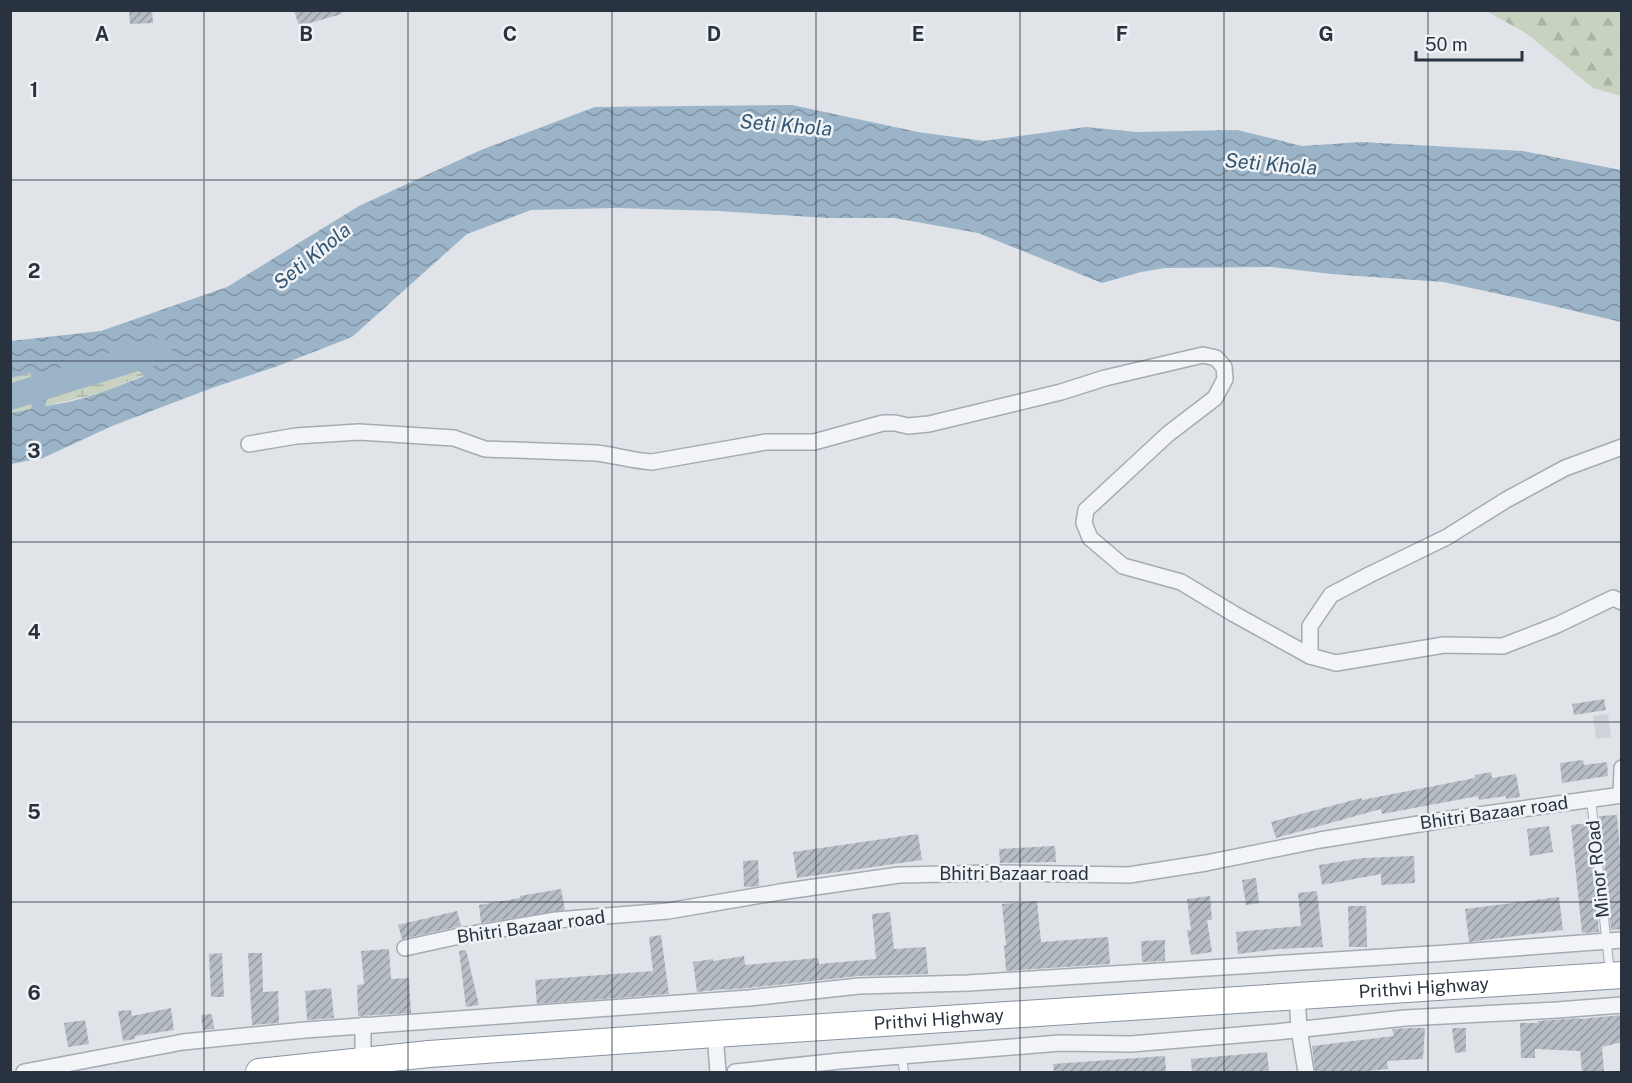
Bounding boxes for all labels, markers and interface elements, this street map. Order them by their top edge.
text: A [95,22,109,46]
text: B [299,22,313,46]
text: C [503,22,517,46]
text: D [707,22,721,46]
text: E [912,22,924,46]
text: F [1116,22,1128,46]
text: G [1318,22,1334,46]
scale bar [1416,24,1522,62]
text: 50 m [1425,34,1468,55]
text: 1 [30,78,38,102]
water label: Seti Khola [739,109,833,141]
water label: Seti Khola [1224,148,1318,180]
water label: Seti Khola [268,218,356,294]
text: 2 [28,259,40,283]
text: 3 [27,439,41,463]
text: 4 [27,620,41,644]
street label: Bhitri Bazaar road [1418,792,1569,833]
text: 5 [27,800,41,824]
street label: Minor ROad [1582,819,1613,919]
street label: Bhitri Bazaar road [939,863,1089,884]
street label: Bhitri Bazaar road [455,906,606,947]
street label: Prithvi Highway [1358,973,1490,1002]
text: 6 [27,981,41,1005]
street label: Prithvi Highway [873,1004,1005,1034]

